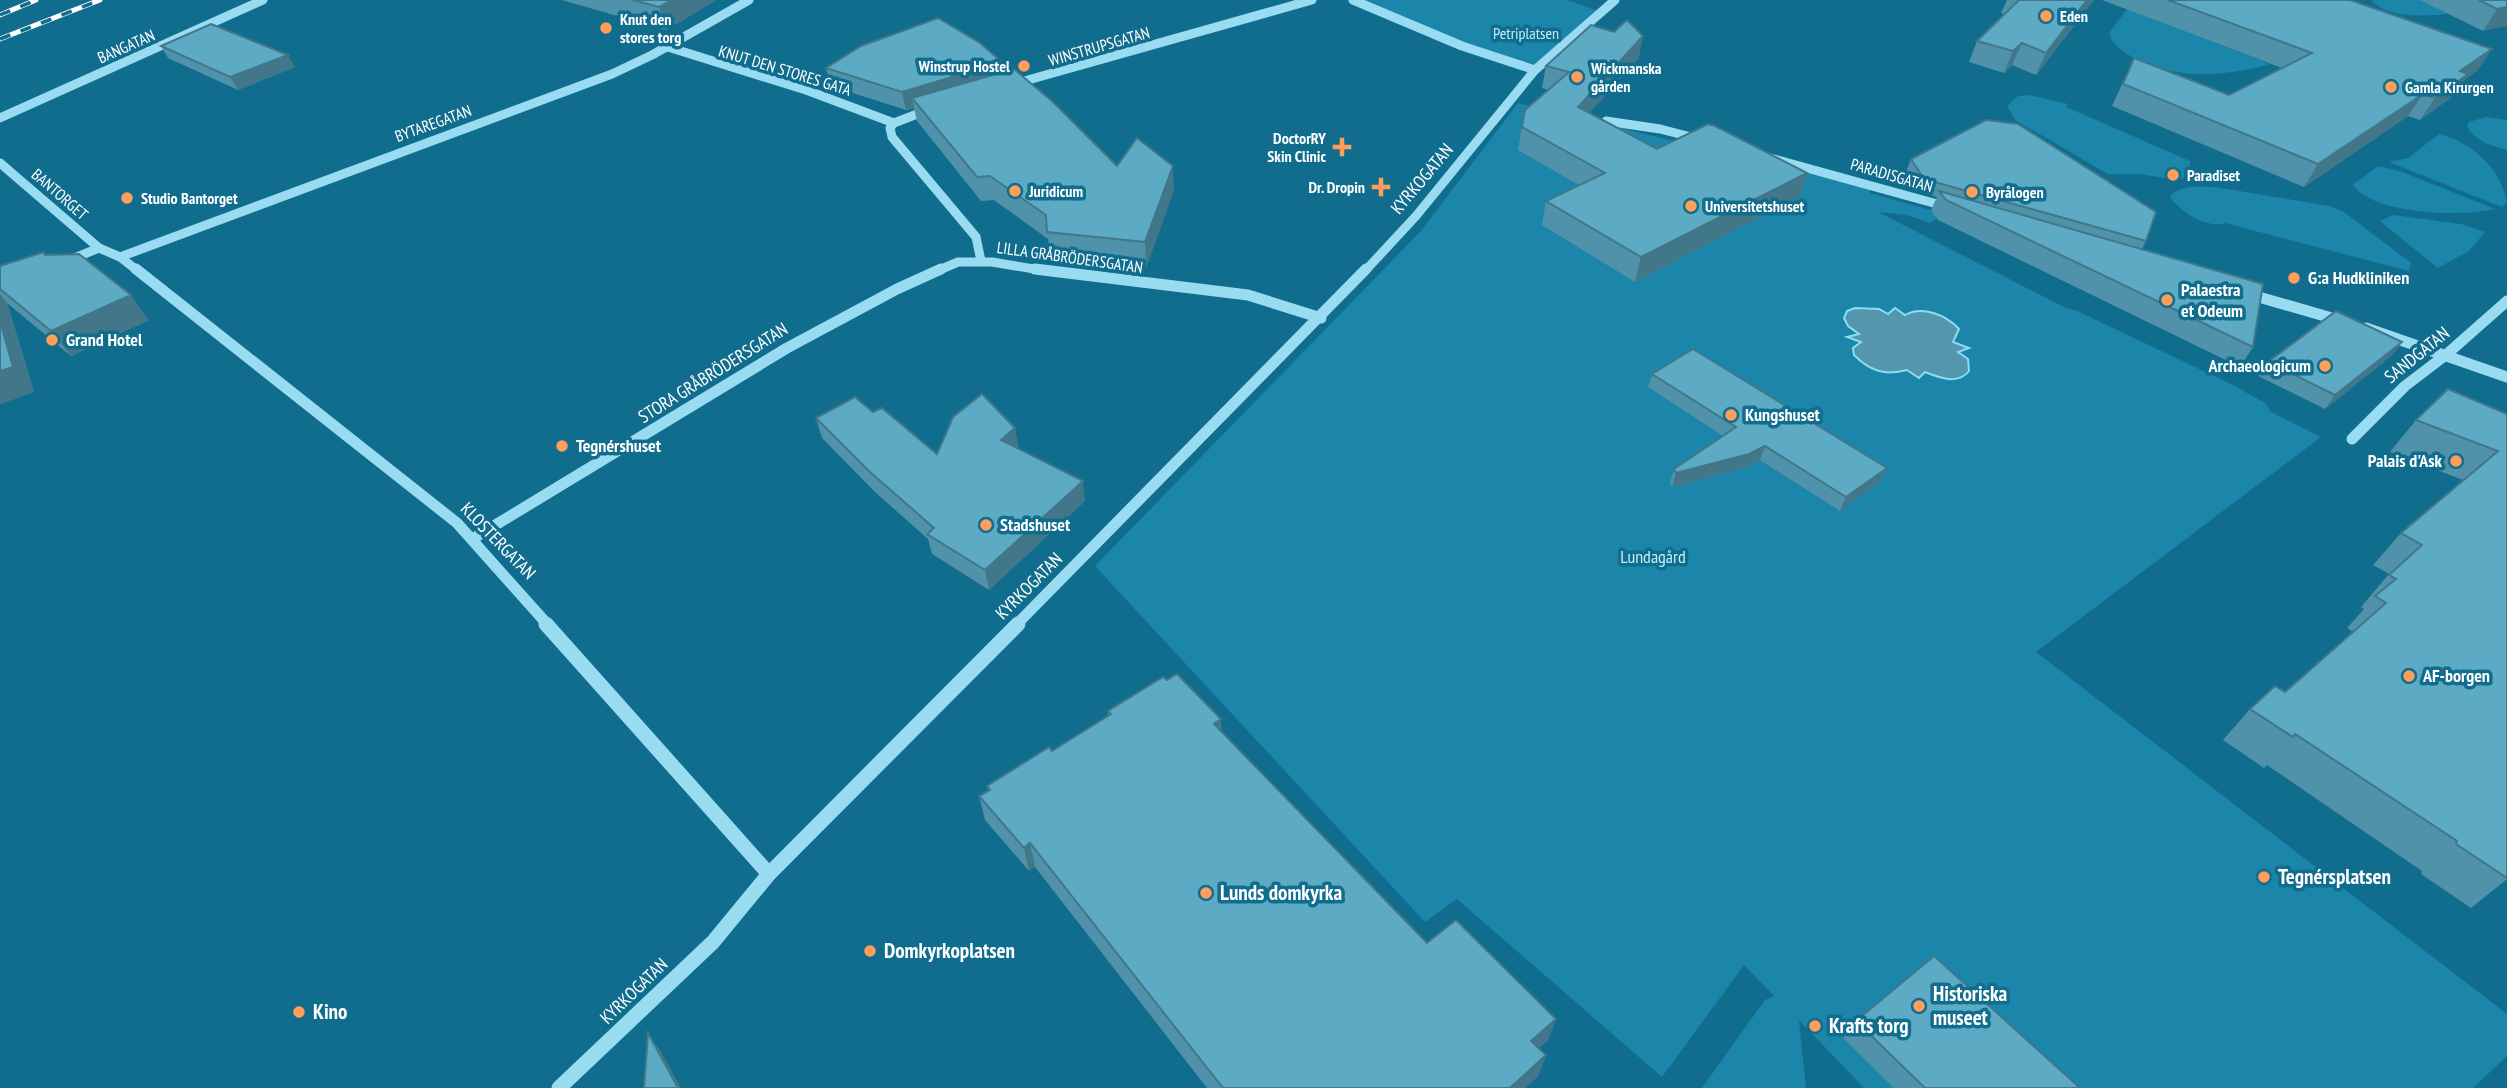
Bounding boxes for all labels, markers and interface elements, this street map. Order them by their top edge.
place label: Eden [2060,6,2088,26]
marker: Eden [2038,8,2054,24]
place label: Knut den stores torg [620,9,681,47]
marker: Knut den stores torg [598,20,614,36]
street label: WINSTRUPSGATAN [1046,22,1152,70]
park label: Petriplatsen [1493,23,1559,43]
street label: BANGATAN [94,25,158,67]
street label: KNUT DEN STORES GATA [716,40,854,100]
place label: Winstrup Hostel [918,56,1010,76]
marker: Winstrup Hostel [1016,58,1032,74]
place label: Wickmanska gården [1590,58,1662,96]
marker: Wickmanska gården [1569,69,1585,85]
place label: Gamla Kirurgen [2405,77,2494,97]
marker: Gamla Kirurgen [2383,79,2399,95]
street label: BYTAREGATAN [392,100,474,146]
place label: DoctorRY Skin Clinic [1267,128,1326,166]
marker: DoctorRY Skin Clinic [1332,137,1352,157]
street label: KYRKOGATAN [1385,139,1458,219]
street label: PARADISGATAN [1848,154,1936,196]
street label: BANTORGET [28,164,92,224]
place label: Paradiset [2187,165,2240,185]
marker: Paradiset [2165,167,2181,183]
place label: Dr. Dropin [1309,177,1365,197]
marker: Dr. Dropin [1371,177,1391,197]
place label: Juridicum [1028,181,1083,201]
place label: Byrålogen [1986,182,2044,202]
marker: Juridicum [1007,183,1023,199]
marker: Byrålogen [1964,184,1980,200]
place label: Studio Bantorget [141,188,238,208]
marker: Studio Bantorget [119,190,135,206]
place label: Universitetshuset [1705,196,1805,216]
marker: Universitetshuset [1683,198,1699,214]
street label: LILLA GRÅBRÖDERSGATAN [996,237,1144,277]
place label: G:a Hudkliniken [2308,266,2409,289]
marker: G:a Hudkliniken [2286,270,2302,286]
place label: Palaestra et Odeum [2181,278,2243,322]
marker: Palaestra et Odeum [2159,292,2175,308]
street label: STORA GRÅBRÖDERSGATAN [634,317,792,428]
street label: SANDGATAN [2380,321,2454,388]
place label: Grand Hotel [66,328,143,351]
marker: Grand Hotel [44,332,60,348]
place label: Archaeologicum [2208,354,2311,377]
marker: Archaeologicum [2317,358,2333,374]
place label: Kungshuset [1745,403,1821,426]
marker: Kungshuset [1723,407,1739,423]
place label: Tegnérshuset [576,434,662,457]
marker: Tegnérshuset [554,438,570,454]
place label: Palais d'Ask [2368,449,2443,472]
marker: Palais d'Ask [2448,453,2464,469]
street label: KLOSTERGATAN [456,497,541,584]
place label: Stadshuset [1000,513,1071,536]
marker: Stadshuset [978,517,994,533]
park label: Lundagård [1620,545,1686,568]
street label: KYRKOGATAN [990,547,1067,624]
place label: AF-borgen [2422,664,2490,687]
marker: AF-borgen [2401,668,2417,684]
place label: Tegnérsplatsen [2278,863,2391,890]
marker: Tegnérsplatsen [2256,869,2272,885]
place label: Lunds domkyrka [1220,879,1343,906]
marker: Lunds domkyrka [1198,885,1214,901]
place label: Domkyrkoplatsen [884,937,1015,964]
marker: Domkyrkoplatsen [862,943,878,959]
street label: KYRKOGATAN [595,953,672,1029]
place label: Historiska museet [1933,980,2008,1031]
place label: Kino [313,998,347,1025]
marker: Historiska museet [1911,998,1927,1014]
marker: Kino [291,1004,307,1020]
place label: Krafts torg [1829,1012,1909,1039]
marker: Krafts torg [1807,1018,1823,1034]

